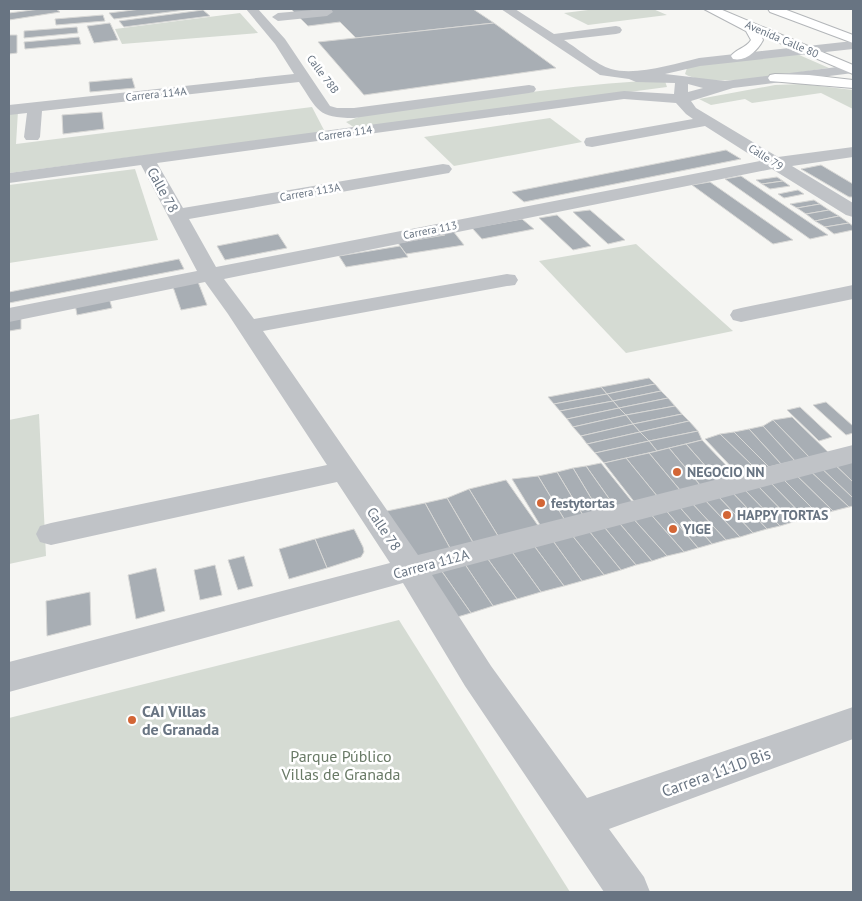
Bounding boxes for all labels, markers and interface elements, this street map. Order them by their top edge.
street label: Avenida Calle 80 [743,17,821,61]
street label: Calle 78B [304,52,342,96]
street label: Carrera 114A [125,84,188,104]
street label: Carrera 114 [317,122,373,144]
street label: Calle 79 [746,141,786,173]
street label: Calle 78 [143,164,183,216]
street label: Carrera 113A [279,180,342,204]
street label: Carrera 113 [402,218,458,242]
place label: NEGOCIO NN [687,463,764,481]
marker: NEGOCIO NN [671,466,683,478]
place label: festytortas [551,494,615,512]
marker: festytortas [535,497,547,509]
street label: Calle 78 [363,504,405,554]
place label: HAPPY TORTAS [737,506,828,524]
marker: HAPPY TORTAS [721,509,733,521]
place label: YIGE [682,520,711,538]
marker: YIGE [667,523,679,535]
street label: Carrera 112A [391,545,472,583]
place label: CAI Villas de Granada [142,701,219,739]
marker: CAI Villas de Granada [126,714,138,726]
street label: Carrera 111D Bis [659,743,774,801]
park label: Parque Público Villas de Granada [280,746,401,784]

